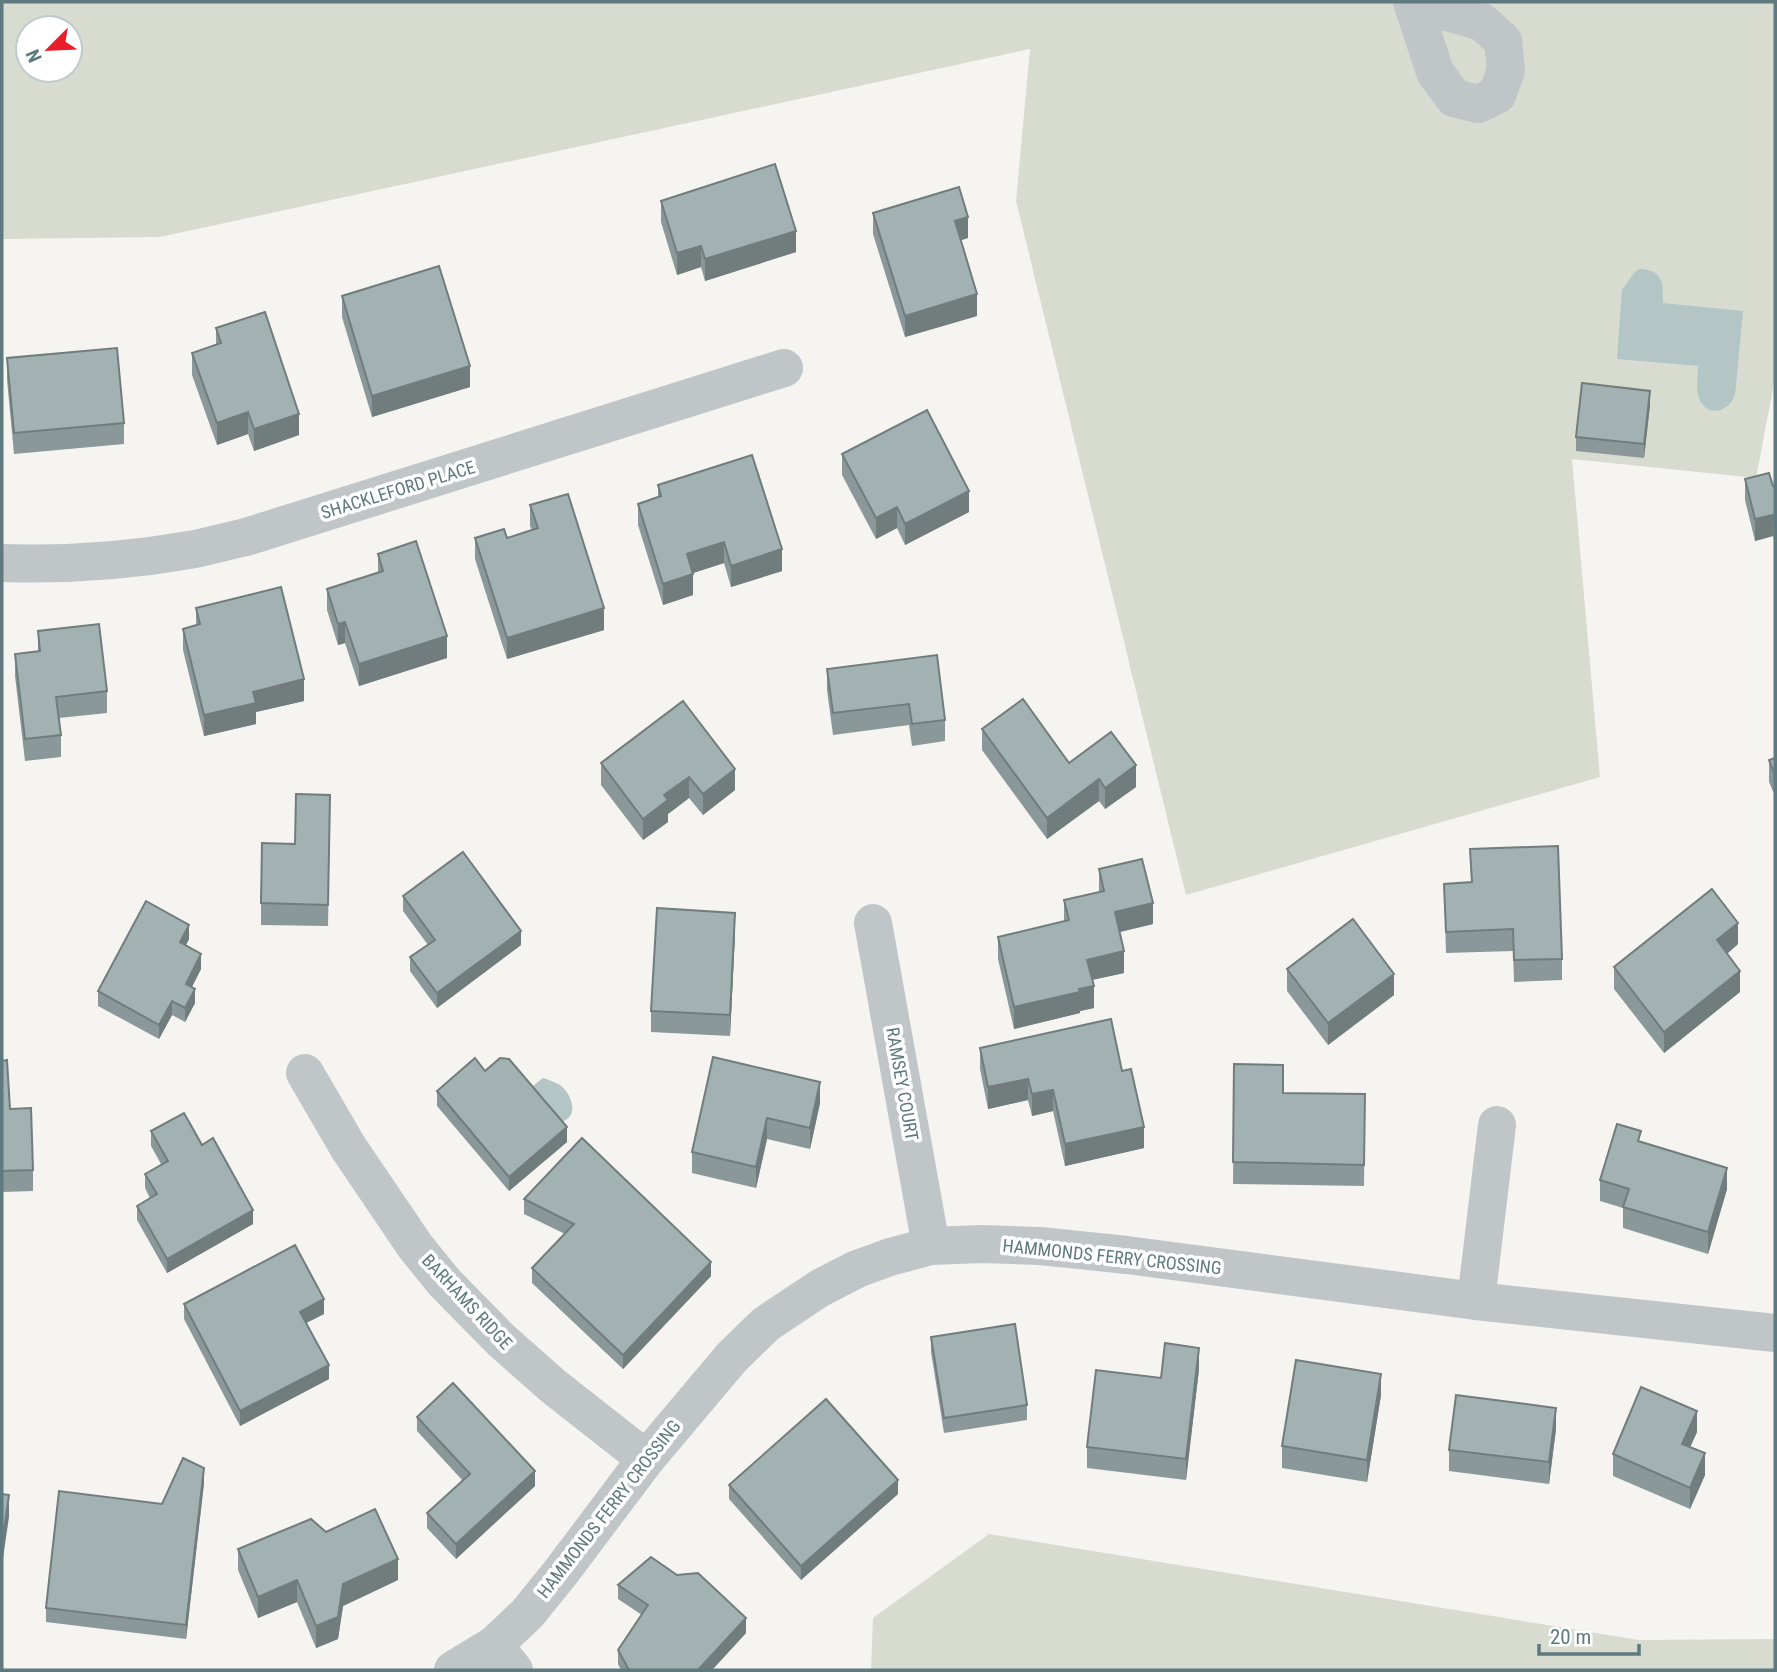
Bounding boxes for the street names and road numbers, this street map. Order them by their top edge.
street label: SHACKLEFORD PLACE [318,456,477,523]
street label: RAMSEY COURT [882,1026,923,1142]
street label: HAMMONDS FERRY CROSSING [1002,1235,1223,1278]
street label: BARHAMS RIDGE [418,1250,517,1354]
street label: HAMMONDS FERRY CROSSING [533,1416,685,1602]

